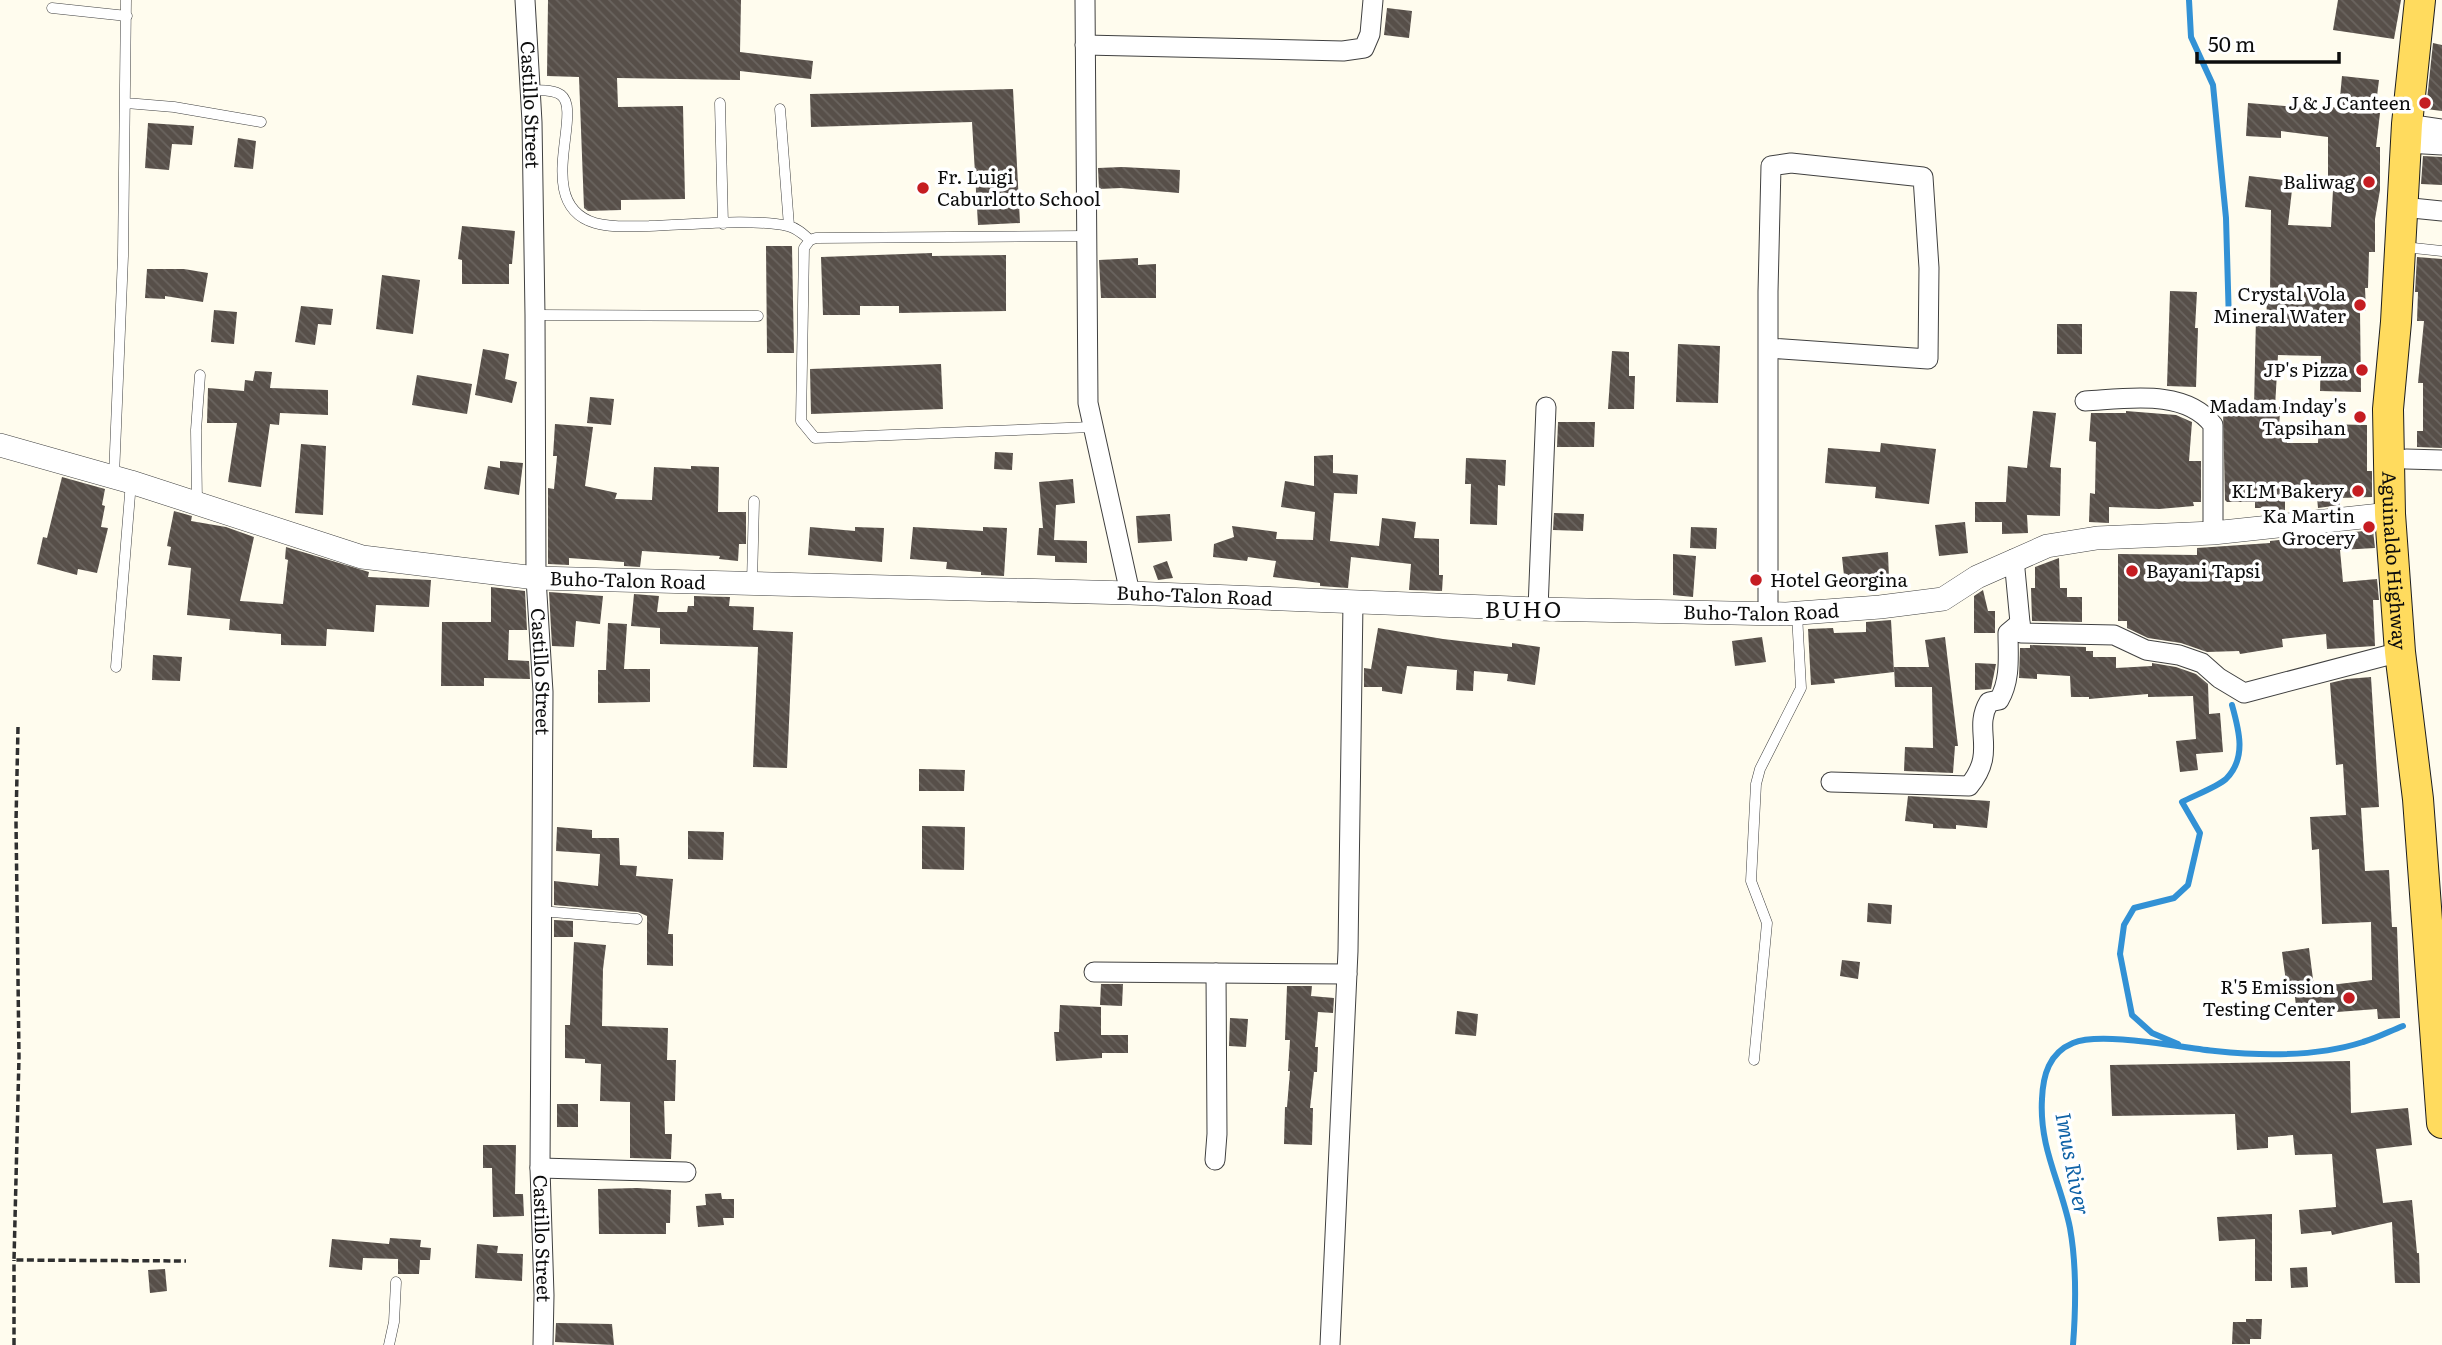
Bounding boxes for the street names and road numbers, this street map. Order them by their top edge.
street label: Castillo Street [514,40,548,169]
street label: Aguinaldo Highway [2376,471,2415,651]
street label: Buho-Talon Road [549,563,707,595]
street label: Buho-Talon Road [1116,578,1274,612]
street label: Buho-Talon Road [1683,595,1840,627]
street label: Castillo Street [525,607,558,736]
street label: Castillo Street [527,1174,559,1303]

